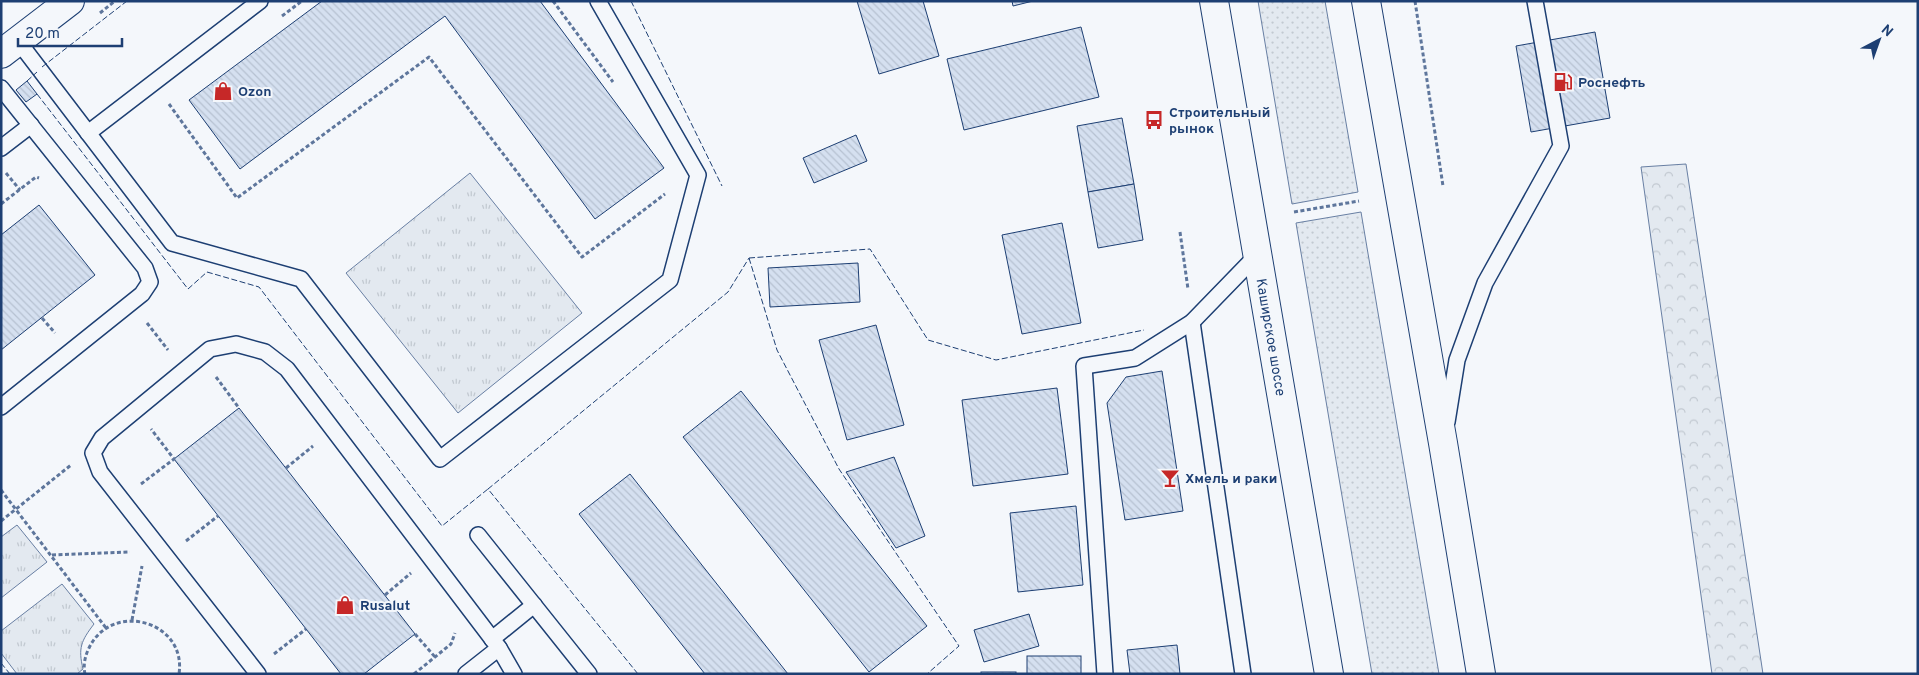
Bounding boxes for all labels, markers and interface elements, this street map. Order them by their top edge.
scale bar [18,15,121,47]
north arrow [1854,15,1904,65]
text: N [1877,22,1896,41]
text: 20 m [25,25,60,44]
fuel station icon: Роснефть [1552,71,1574,93]
place label: Роснефть [1578,75,1646,92]
shop icon: Ozon [212,80,234,102]
place label: Ozon [238,84,271,101]
place label: Строительный рынок [1169,105,1270,138]
bus stop icon: Строительный рынок [1143,109,1165,131]
street label: Каширское шоссе [1252,277,1288,398]
bar icon: Хмель и раки [1159,467,1181,489]
place label: Хмель и раки [1185,471,1277,488]
shop icon: Rusalut [334,594,356,616]
place label: Rusalut [360,598,410,615]

